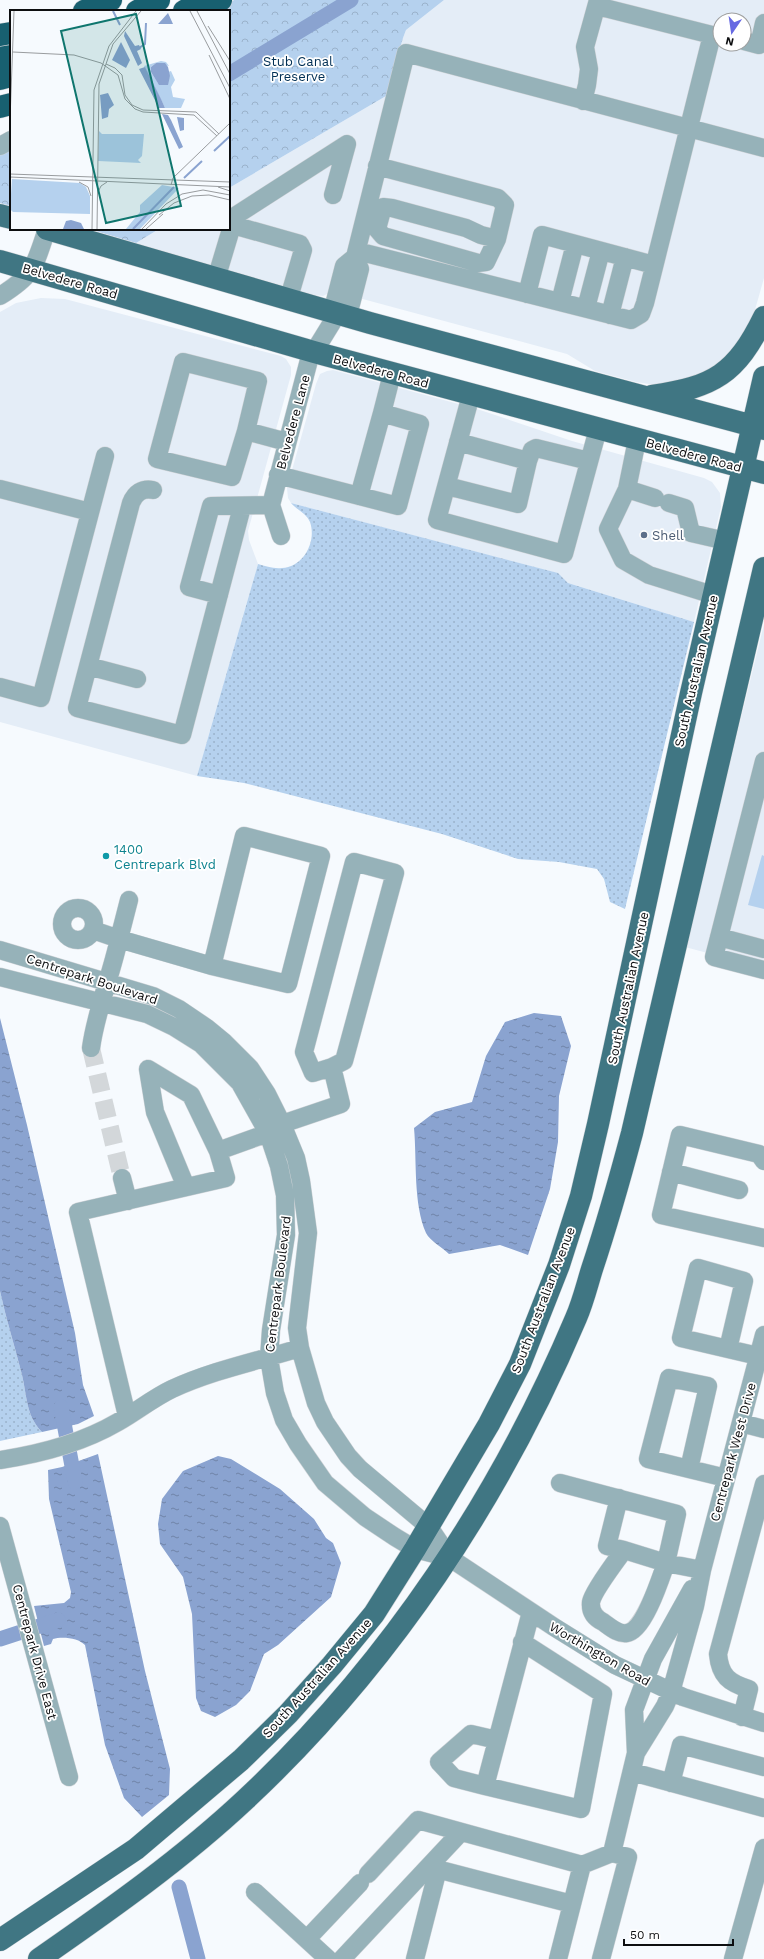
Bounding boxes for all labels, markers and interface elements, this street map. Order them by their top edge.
inset map [10,10,230,230]
north arrow [712,12,752,52]
text: N [724,34,735,49]
park label: Stub Canal Preserve [263,54,333,84]
street label: Belvedere Road [21,260,119,302]
street label: Belvedere Road [332,351,430,391]
street label: Belvedere Lane [273,373,313,471]
street label: Belvedere Road [645,435,743,475]
place label: Shell [652,528,684,543]
marker: Shell [639,530,649,540]
street label: South Australian Avenue [671,594,721,748]
place label: 1400 Centrepark Blvd [114,842,216,872]
marker: 1400 Centrepark Blvd [101,851,111,861]
street label: South Australian Avenue [604,910,652,1066]
street label: Centrepark Boulevard [24,951,160,1007]
street label: Centrepark Boulevard [262,1215,294,1353]
street label: South Australian Avenue [508,1225,578,1375]
street label: Centrepark West Drive [707,1381,759,1523]
street label: Centrepark Drive East [10,1583,60,1722]
street label: South Australian Avenue [259,1615,375,1741]
street label: Worthington Road [547,1619,653,1689]
scale bar [624,1921,733,1947]
text: 50 m [630,1928,660,1942]

